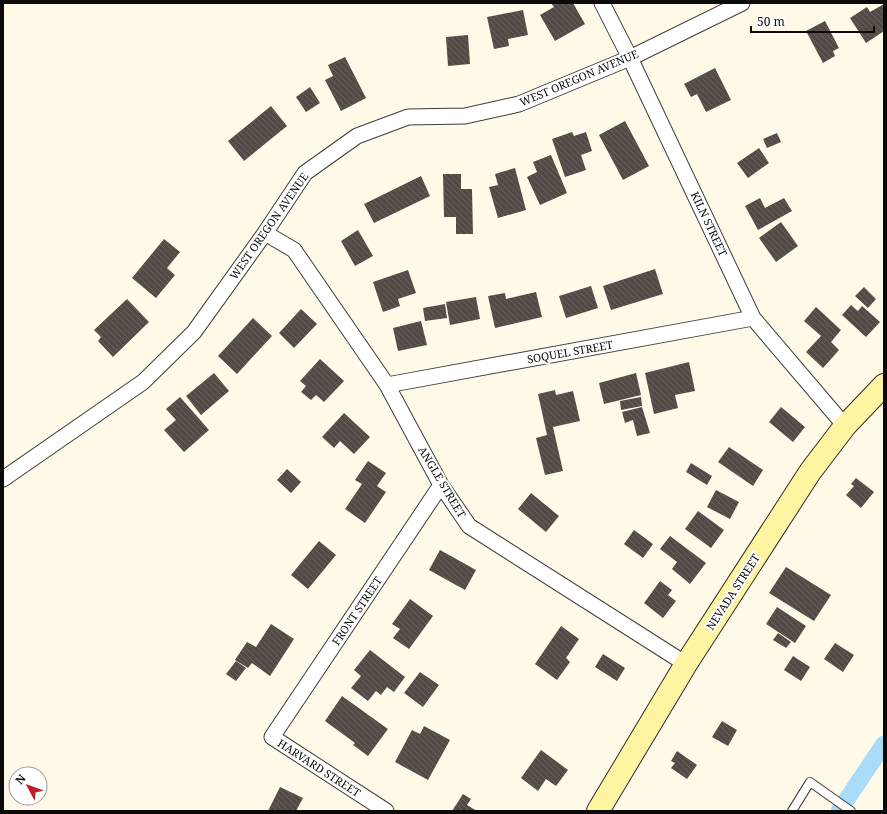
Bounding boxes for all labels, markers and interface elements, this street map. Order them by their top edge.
scale bar [751,8,874,34]
text: 50 m [757,13,785,30]
street label: WEST OREGON AVENUE [517,46,641,109]
street label: WEST OREGON AVENUE [226,169,311,282]
street label: KILN STREET [688,189,731,259]
street label: SOQUEL STREET [526,337,614,366]
street label: ANGLE STREET [415,443,470,520]
street label: NEVADA STREET [702,551,763,633]
street label: FRONT STREET [328,573,385,648]
street label: HARVARD STREET [275,735,364,800]
north arrow [8,766,48,806]
text: N [12,771,29,787]

